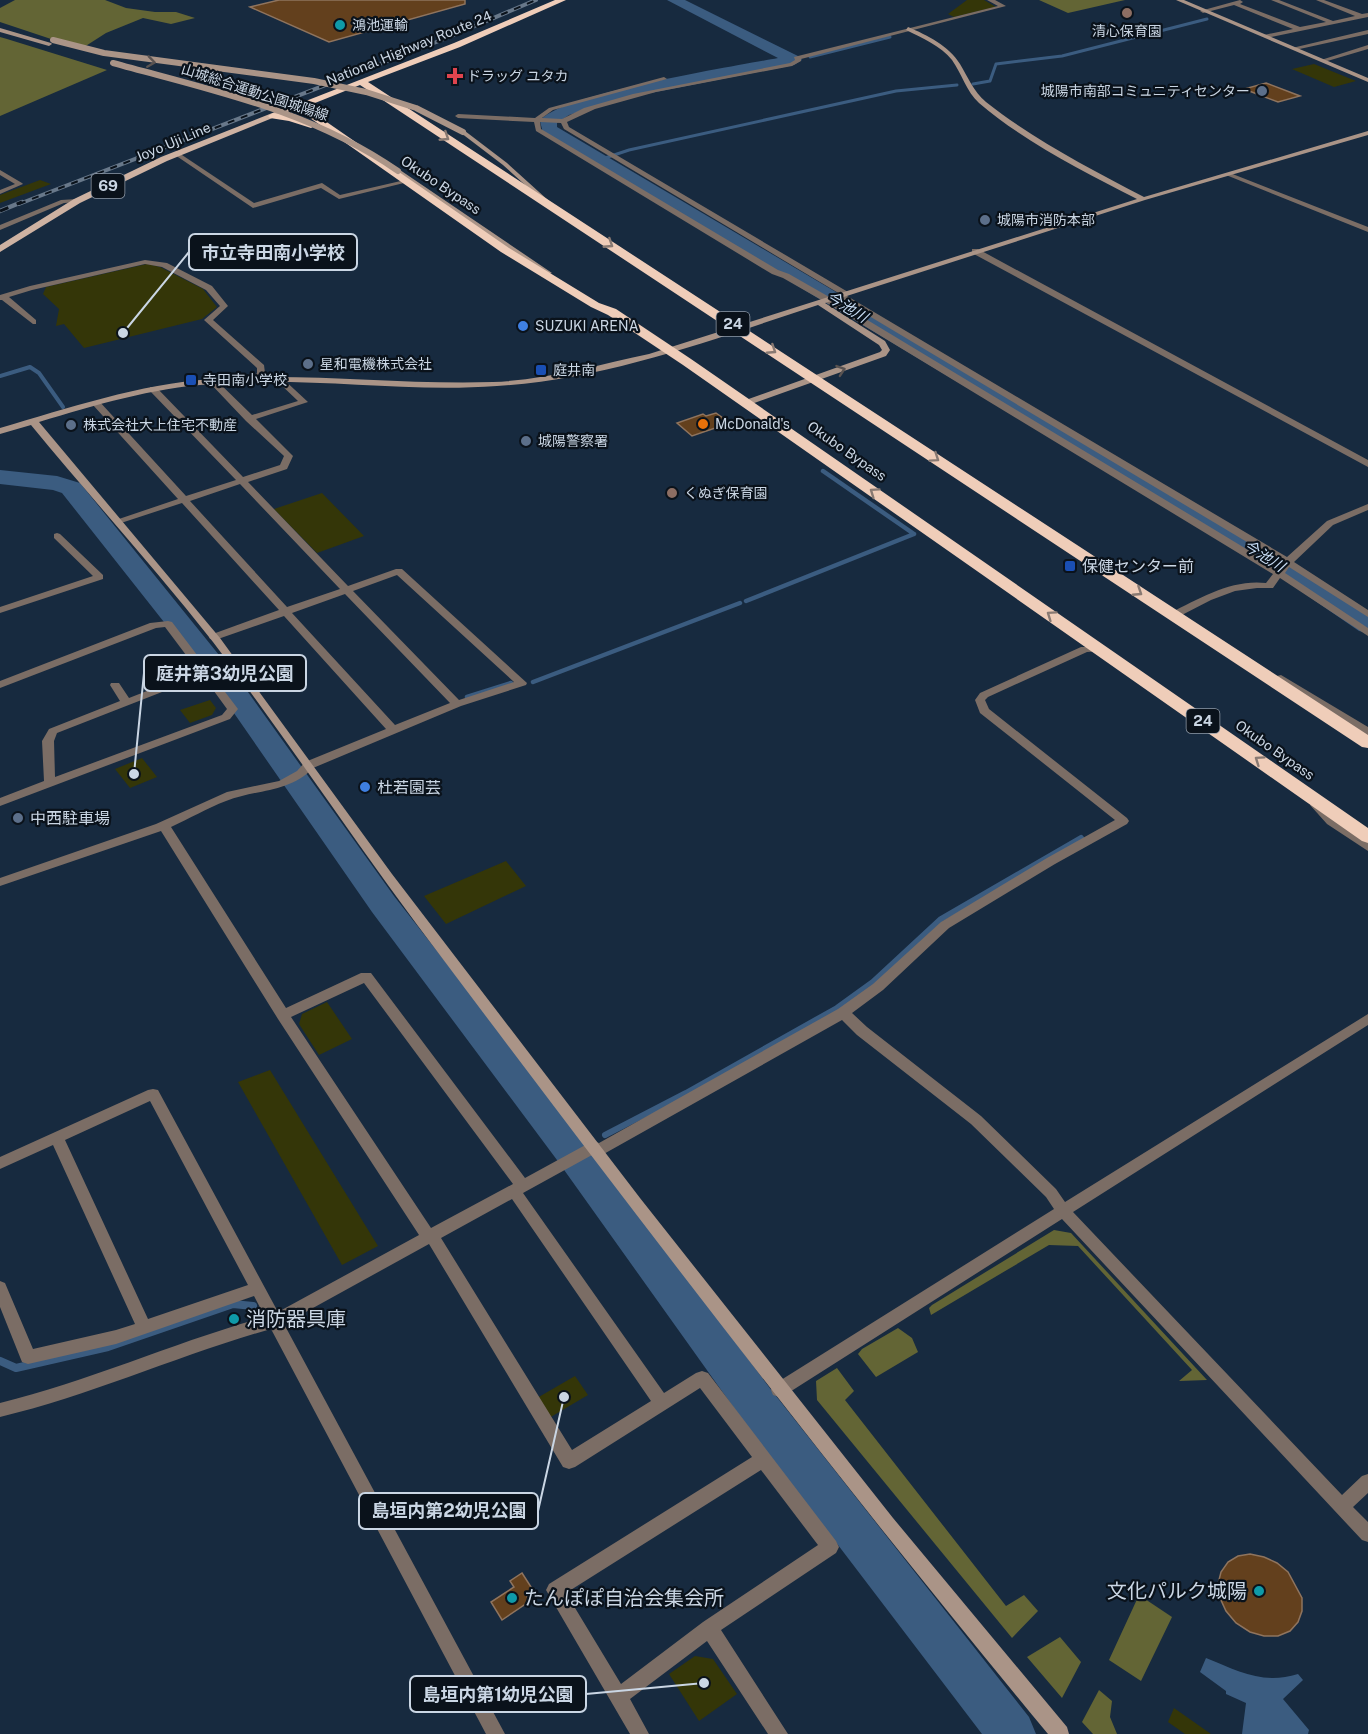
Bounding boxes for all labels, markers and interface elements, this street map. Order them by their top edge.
marker: 清心保育園 [1120,6,1134,20]
street label: National Highway Route 24 [324,7,494,89]
place label: 鴻池運輸 [352,17,408,33]
marker: 鴻池運輸 [333,18,347,32]
place label: 清心保育園 [1092,23,1162,39]
one-way arrow [147,55,156,67]
street label: 山城総合運動公園城陽線 [179,61,331,123]
place label: ドラッグ ユタカ [467,68,568,84]
marker: ドラッグ ユタカ [448,69,462,83]
place label: 城陽市南部コミュニティセンター [1041,83,1250,99]
marker: 城陽市南部コミュニティセンター [1255,84,1269,98]
street label: Joyo Uji Line [133,119,213,165]
one-way arrow [439,130,450,141]
street label: Okubo Bypass [398,152,484,218]
road number: 69 [92,174,124,198]
place label: 城陽市消防本部 [997,212,1095,228]
marker: 城陽市消防本部 [978,213,992,227]
callout: 市立寺田南小学校 [189,234,357,270]
one-way arrow [603,236,613,248]
text: 市立寺田南小学校 [201,242,345,263]
water label: 今池川 [824,288,873,326]
road number: 24 [716,312,750,336]
place label: SUZUKI ARENA [535,318,639,334]
marker: SUZUKI ARENA [516,319,530,333]
one-way arrow [765,343,776,354]
place label: 星和電機株式会社 [320,356,432,372]
marker: 星和電機株式会社 [301,357,315,371]
place label: 庭井南 [553,362,595,378]
marker: 庭井南 [534,363,548,377]
one-way arrow [835,365,846,378]
place label: 寺田南小学校 [203,372,287,388]
marker: 寺田南小学校 [184,373,198,387]
place label: McDonald's [715,416,790,432]
place label: 株式会社大上住宅不動産 [83,417,237,433]
marker: McDonald's [696,417,710,431]
marker: 株式会社大上住宅不動産 [64,418,78,432]
street label: Okubo Bypass [804,418,890,484]
place label: 城陽警察署 [538,433,608,449]
marker: 城陽警察署 [519,434,533,448]
one-way arrow [928,451,939,462]
place label: くぬぎ保育園 [684,485,768,501]
marker: くぬぎ保育園 [665,486,679,500]
one-way arrow [870,488,881,499]
water label: 今池川 [1241,536,1290,576]
place label: 保健センター前 [1082,557,1194,576]
marker: 保健センター前 [1063,559,1077,573]
one-way arrow [1131,585,1142,596]
one-way arrow [1047,611,1058,622]
callout: 庭井第3幼児公園 [144,655,306,691]
text: 庭井第3幼児公園 [156,663,294,684]
road number: 24 [1186,709,1220,733]
street label: Okubo Bypass [1232,717,1318,783]
one-way arrow [1254,756,1265,767]
place label: 杜若園芸 [377,778,441,797]
marker: 杜若園芸 [358,780,372,794]
place label: 中西駐車場 [30,809,110,828]
marker: 中西駐車場 [11,811,25,825]
place label: 消防器具庫 [246,1307,346,1331]
marker: 消防器具庫 [227,1312,241,1326]
callout: 島垣内第2幼児公園 [359,1493,538,1529]
text: 島垣内第2幼児公園 [371,1500,527,1521]
place label: 文化パルク城陽 [1107,1579,1247,1603]
marker: 文化パルク城陽 [1252,1584,1266,1598]
place label: たんぽぽ自治会集会所 [524,1586,724,1610]
marker: たんぽぽ自治会集会所 [505,1591,519,1605]
callout: 島垣内第1幼児公園 [410,1676,586,1712]
text: 島垣内第1幼児公園 [422,1684,574,1705]

